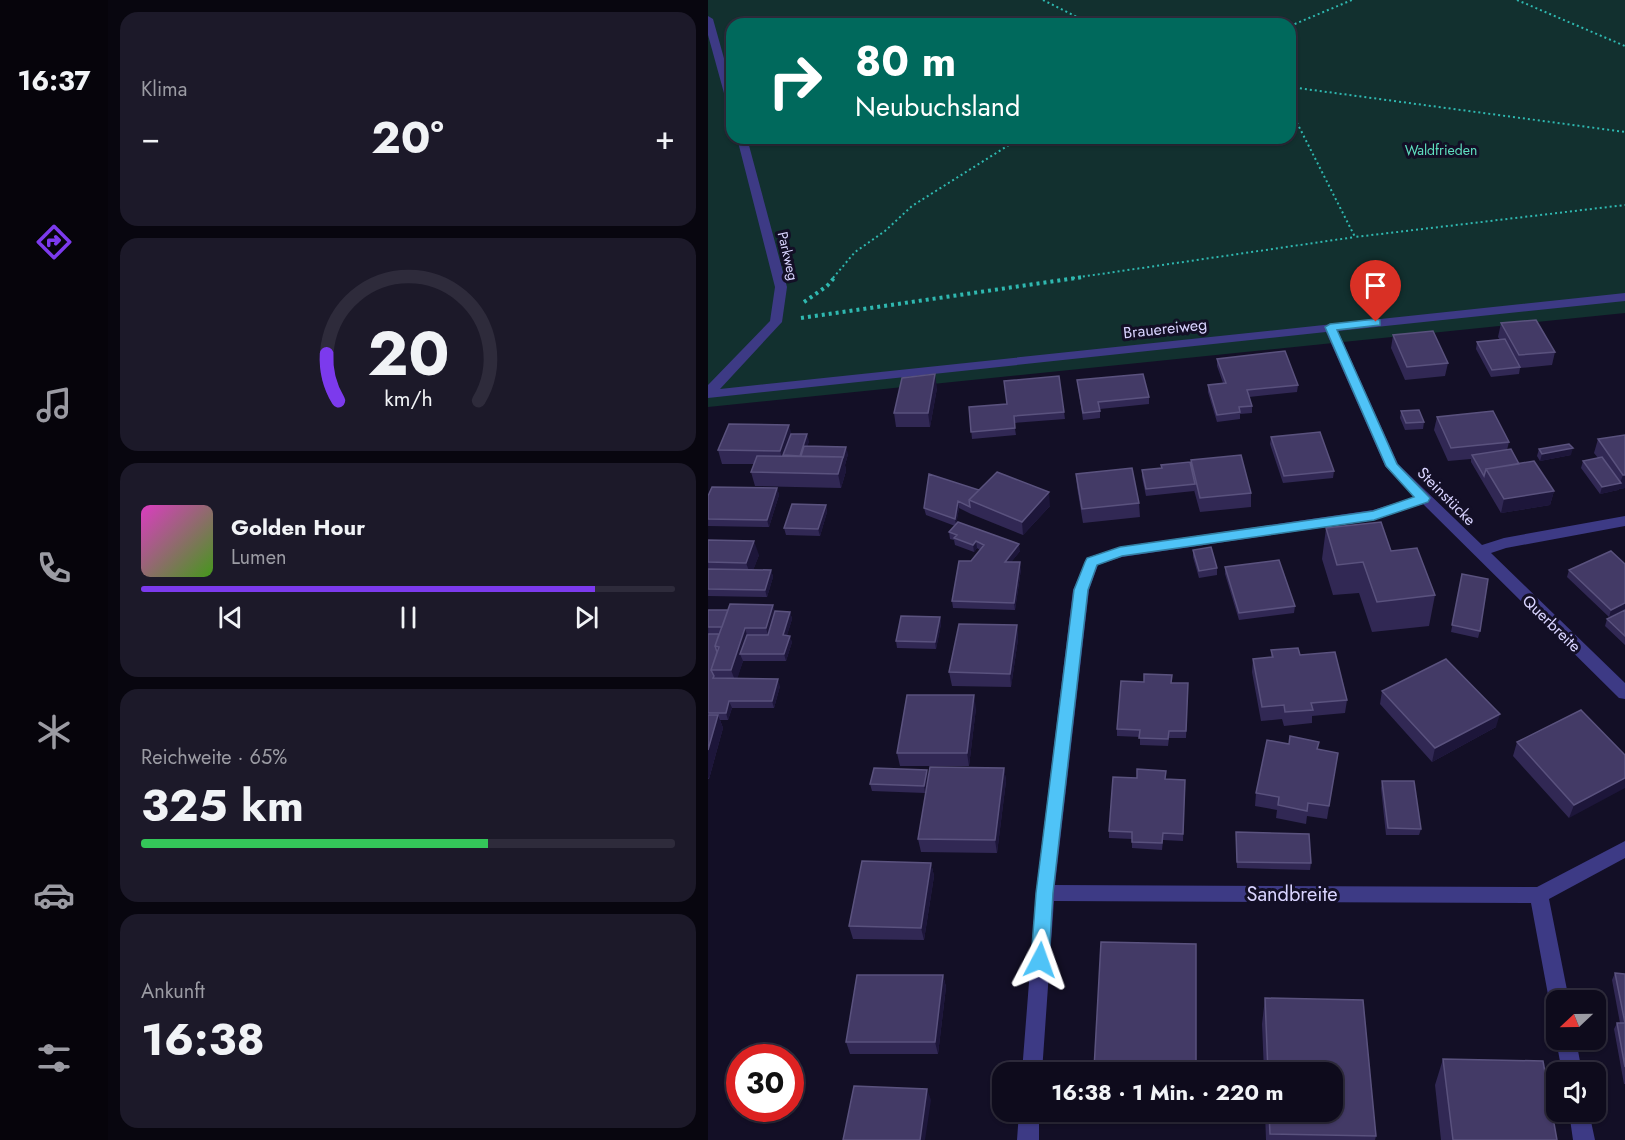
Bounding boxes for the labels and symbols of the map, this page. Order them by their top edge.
park label: Waldfrieden [1405,140,1477,160]
street label: Parkweg [773,230,803,282]
pin [1350,260,1401,322]
street label: Brauereiweg [1122,313,1208,344]
street label: Steinstücke [1412,462,1481,531]
street label: Querbreite [1517,590,1586,657]
street label: Sandbreite [1246,880,1338,909]
position arrow [1008,928,1072,992]
north arrow [1546,990,1606,1050]
speed limit sign: 30 [726,1044,804,1122]

